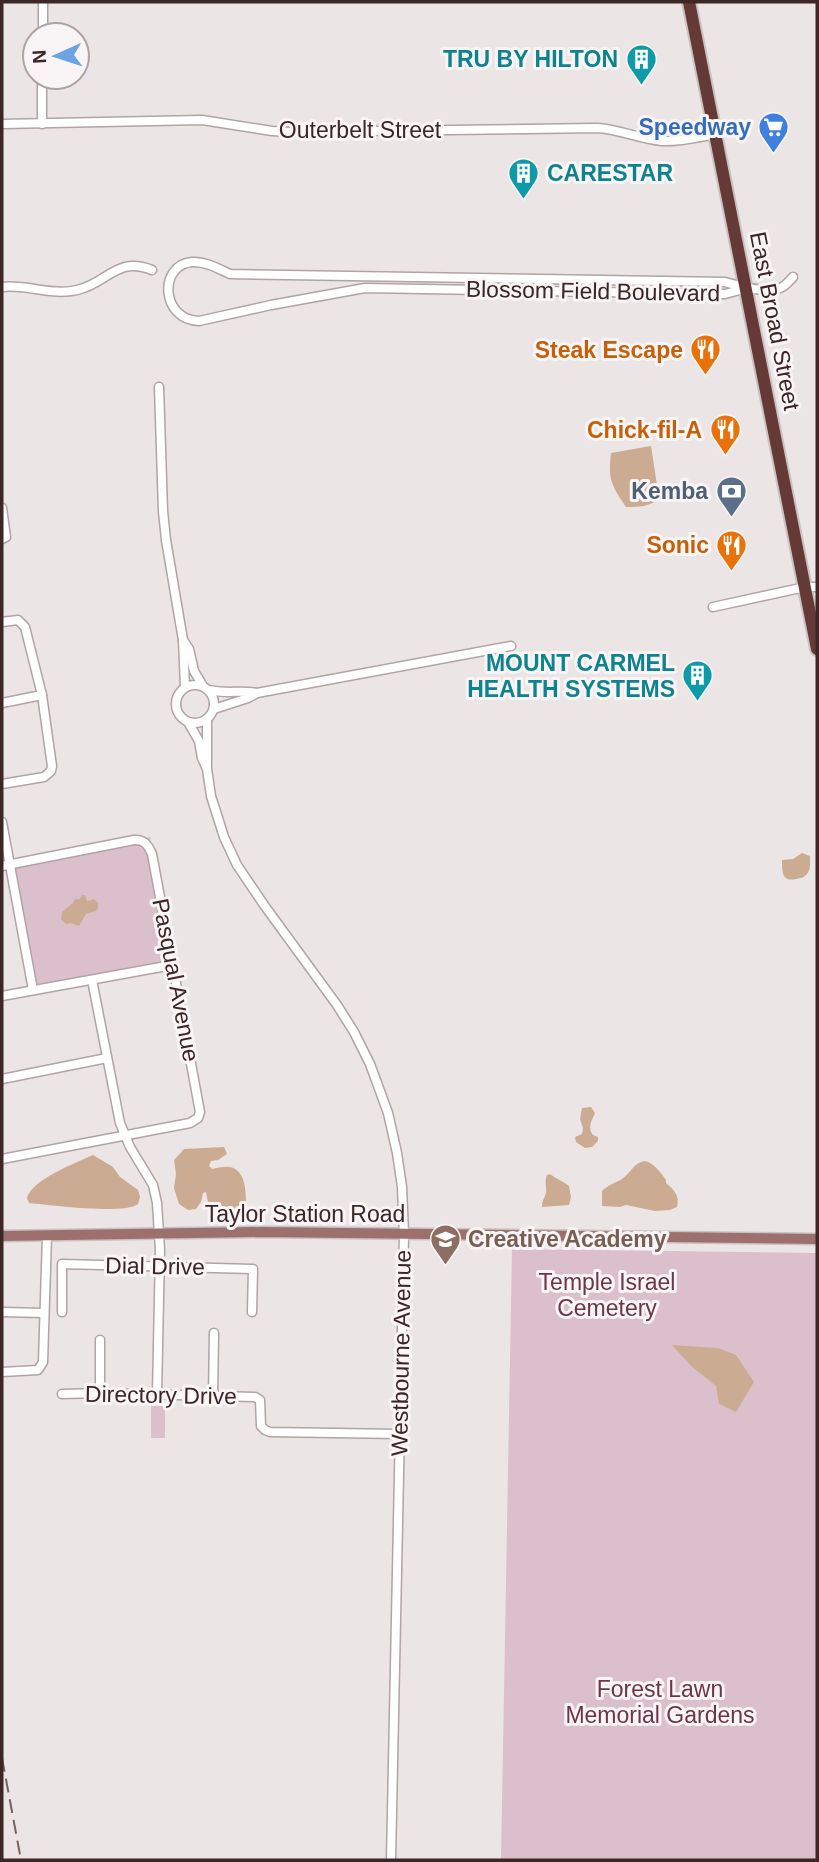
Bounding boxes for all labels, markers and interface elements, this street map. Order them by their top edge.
north arrow [21,21,91,91]
building icon: TRU BY HILTON [624,42,658,86]
place label: TRU BY HILTON [443,46,618,72]
text: N [29,49,50,64]
supermarket icon: Speedway [757,110,791,154]
place label: Speedway [639,114,751,140]
street label: Outerbelt Street [279,117,442,143]
building icon: CARESTAR [507,156,541,200]
place label: CARESTAR [547,160,673,186]
street label: East Broad Street [745,229,805,413]
street label: Blossom Field Boulevard [466,276,720,306]
restaurant icon: Steak Escape [689,333,723,377]
place label: Steak Escape [535,337,683,363]
restaurant icon: Chick-fil-A [708,413,742,457]
place label: Chick-fil-A [587,417,702,443]
bank icon: Kemba [714,474,748,518]
place label: Kemba [631,478,708,504]
restaurant icon: Sonic [715,528,749,572]
place label: Sonic [646,532,709,558]
place label: MOUNT CARMEL HEALTH SYSTEMS [467,650,675,702]
building icon: MOUNT CARMEL HEALTH SYSTEMS [681,659,715,703]
street label: Pasqual Avenue [147,896,205,1064]
street label: Taylor Station Road [205,1201,405,1227]
school or university icon: Creative Academy [428,1222,462,1266]
place label: Creative Academy [468,1226,667,1252]
street label: Westbourne Avenue [386,1250,416,1456]
street label: Dial Drive [105,1252,205,1280]
park label: Temple Israel Cemetery [539,1269,675,1321]
street label: Directory Drive [85,1381,237,1409]
park label: Forest Lawn Memorial Gardens [565,1676,755,1728]

